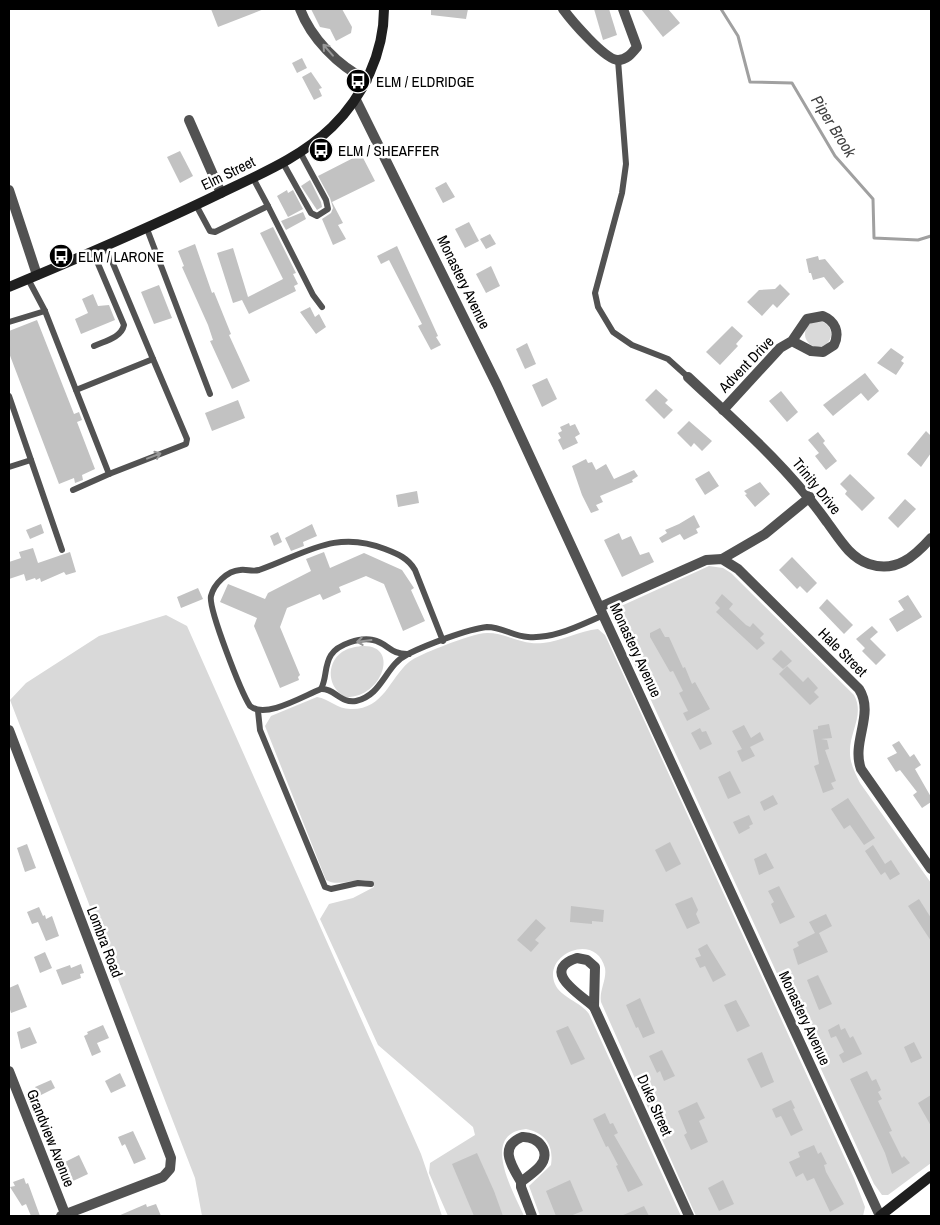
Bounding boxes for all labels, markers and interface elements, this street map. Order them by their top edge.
one-way arrow [323,44,334,57]
bus stop icon: ELM / ELDRIDGE [345,68,371,94]
place label: ELM / ELDRIDGE [376,71,474,92]
water label: Piper Brook [806,91,862,162]
bus stop icon: ELM / SHEAFFER [308,137,334,163]
place label: ELM / SHEAFFER [338,140,439,161]
street label: Elm Street [198,151,259,195]
street label: Monastery Avenue [432,232,496,332]
bus stop icon: ELM / LARONE [48,243,74,269]
place label: ELM / LARONE [78,246,164,267]
street label: Advent Drive [713,331,778,398]
one-way arrow [146,451,161,460]
street label: Trinity Drive [788,453,846,519]
street label: Monastery Avenue [605,599,667,701]
street label: Hale Street [814,623,873,682]
one-way arrow [357,636,373,646]
street label: Lombra Road [82,903,128,981]
street label: Monastery Avenue [774,967,836,1069]
street label: Duke Street [632,1071,678,1139]
street label: Grandview Avenue [22,1086,80,1190]

